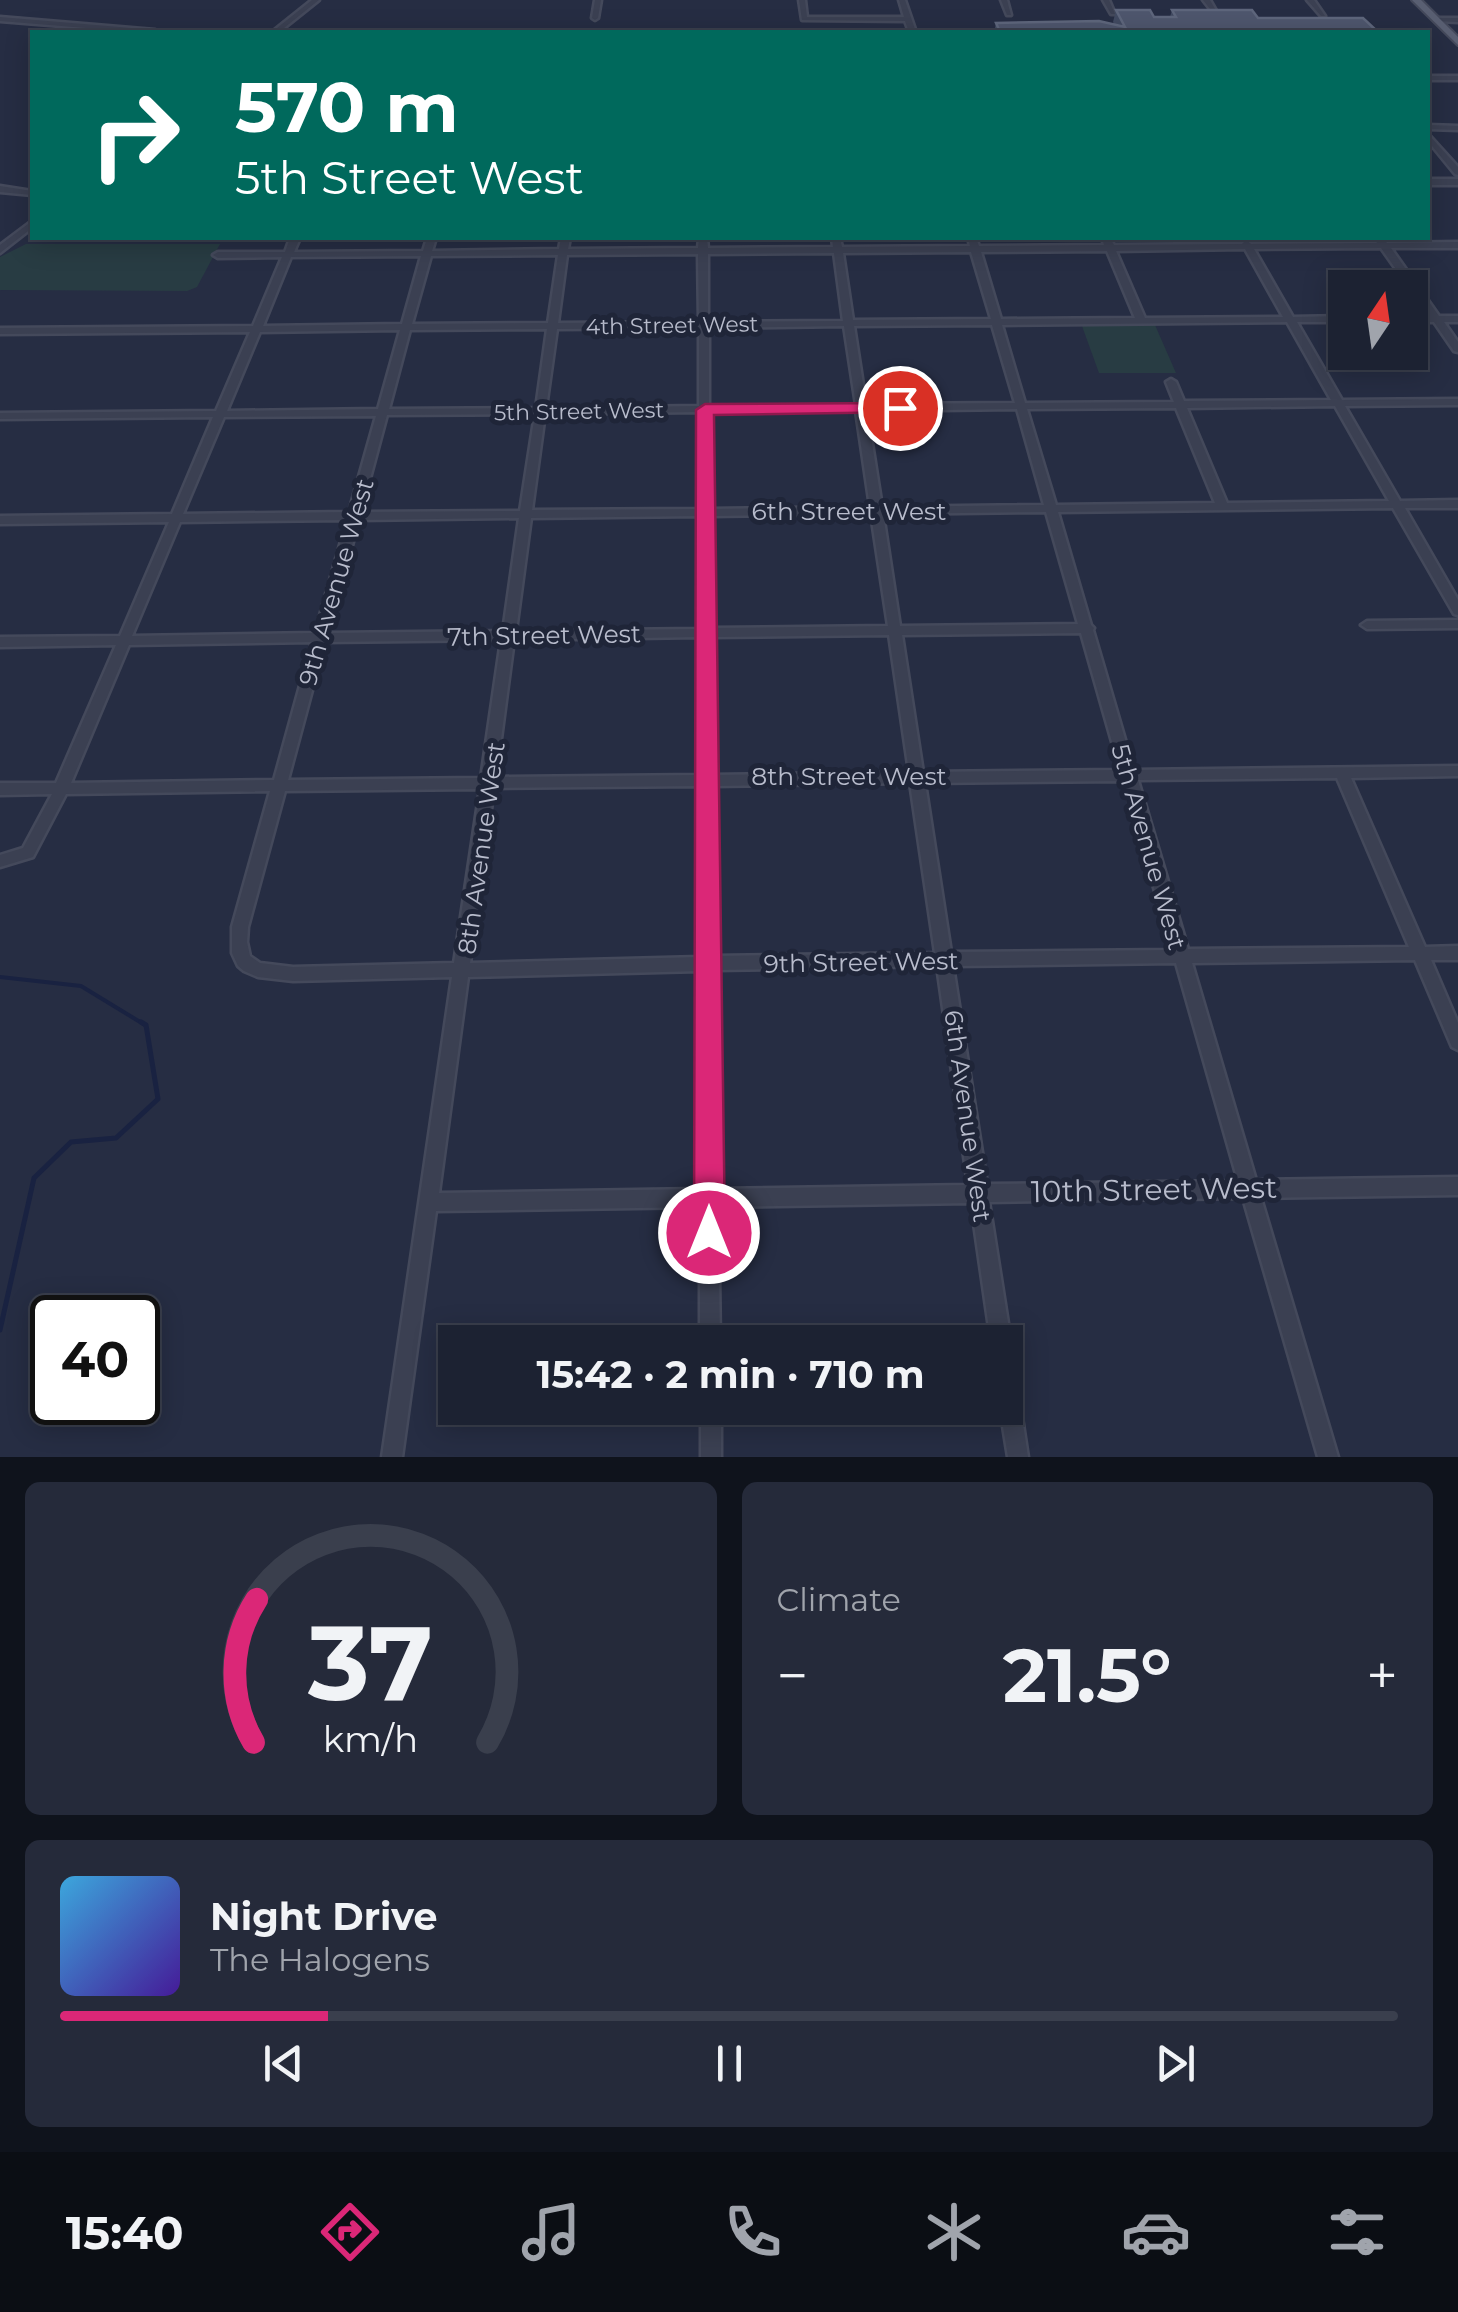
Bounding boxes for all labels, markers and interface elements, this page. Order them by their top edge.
text: 570 m [235,64,459,150]
icon: right [70,70,200,200]
text: 5th Street West [235,150,584,205]
north arrow [1328,270,1428,370]
map controls [1328,270,1428,370]
street label: 4th Street West [585,310,759,341]
pin [858,366,943,451]
icon: arrive [873,381,928,436]
street label: 5th Street West [494,397,665,426]
street label: 9th Avenue West [292,475,380,689]
street label: 6th Street West [752,496,946,526]
street label: 7th Street West [447,618,641,652]
street label: 8th Avenue West [451,740,511,956]
street label: 5th Avenue West [1105,741,1193,953]
street label: 8th Street West [751,761,947,791]
street label: 9th Street West [763,945,959,979]
street label: 6th Avenue West [938,1008,998,1224]
street label: 10th Street West [1030,1169,1278,1210]
position arrow [657,1181,761,1285]
speed limit sign: 40 [30,1295,160,1425]
text: 15:42 · 2 min · 710 m [536,1351,925,1398]
text: Climate [777,1580,901,1619]
text: 37 [307,1599,433,1726]
text: 21.5° [1003,1629,1172,1721]
text: − [777,1642,808,1709]
text: + [1366,1642,1398,1709]
text: km/h [323,1717,418,1761]
text: Night Drive [210,1893,437,1940]
text: The Halogens [210,1940,430,1979]
icon: previous [256,2036,311,2091]
icon: pause [702,2036,757,2091]
icon: next [1148,2036,1203,2091]
icon: directions [315,2197,385,2267]
icon: music [516,2197,586,2267]
icon: phone [718,2197,788,2267]
icon: climate [919,2197,989,2267]
icon: car [1121,2197,1191,2267]
icon: filters [1322,2197,1392,2267]
text: 15:40 [66,2205,183,2260]

